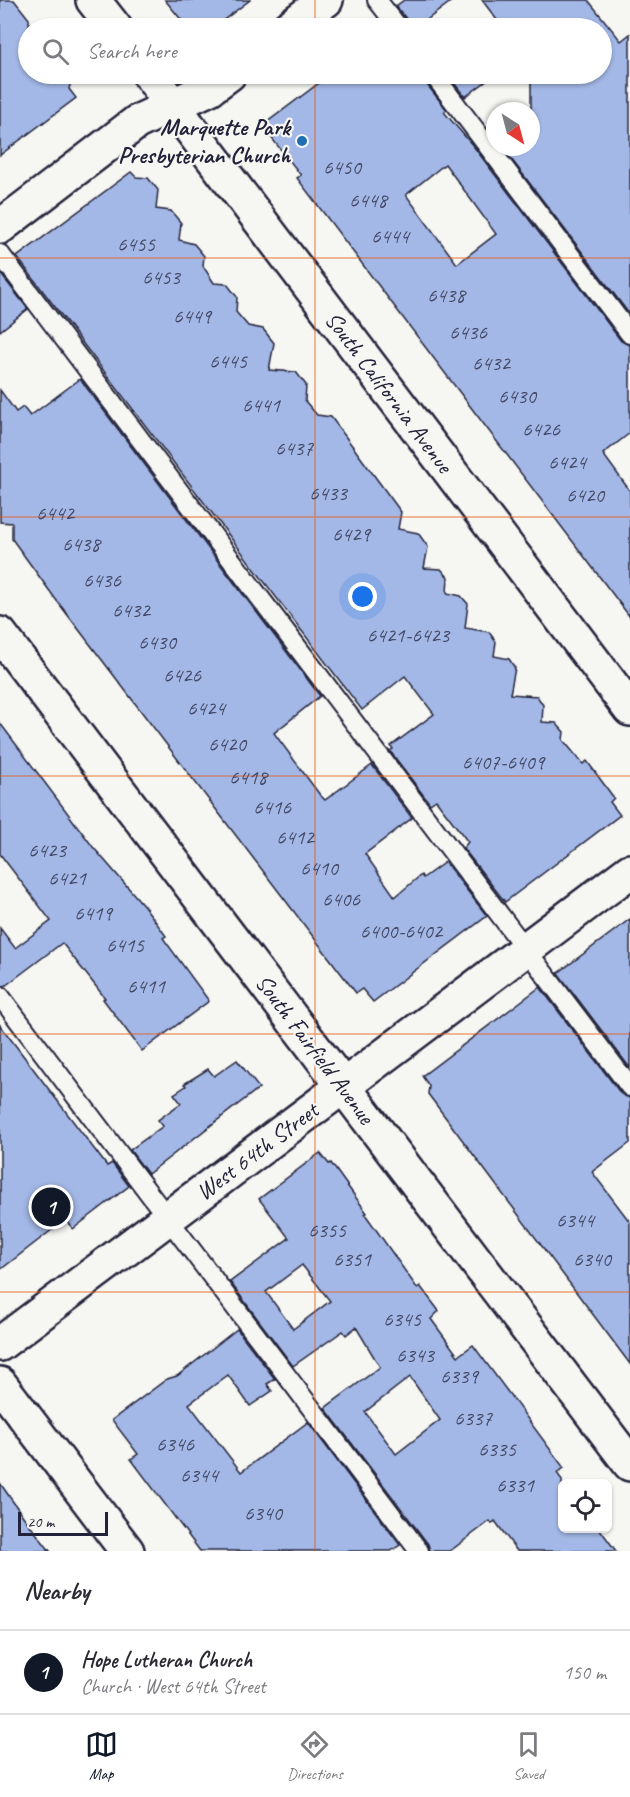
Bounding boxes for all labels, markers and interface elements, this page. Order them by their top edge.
search box [18,18,612,84]
icon: search [39,35,72,68]
text: Search here [87,37,177,65]
north arrow [486,102,540,156]
place label: Marquette Park Presbyterian Church [118,112,292,170]
marker: Marquette Park Presbyterian Church [295,134,309,148]
house number: 6450 [323,154,362,180]
house number: 6448 [349,187,389,213]
house number: 6444 [371,223,411,249]
house number: 6455 [117,231,156,257]
house number: 6453 [142,264,181,290]
house number: 6438 [427,282,467,308]
house number: 6449 [173,303,212,329]
street label: South California Avenue [319,305,461,480]
house number: 6436 [449,319,487,345]
house number: 6445 [209,348,248,374]
house number: 6432 [472,350,511,376]
house number: 6430 [498,383,537,409]
house number: 6441 [242,392,281,418]
house number: 6426 [522,416,560,442]
house number: 6437 [275,435,314,461]
house number: 6424 [548,449,588,475]
house number: 6433 [309,480,348,506]
house number: 6420 [566,482,605,508]
house number: 6442 [36,500,75,526]
house number: 6429 [332,521,371,547]
house number: 6438 [62,531,102,557]
house number: 6436 [83,567,121,593]
your location [348,582,377,611]
house number: 6432 [112,597,151,623]
house number: 6421-6423 [367,622,451,648]
house number: 6430 [138,629,177,655]
house number: 6426 [163,662,201,688]
house number: 6424 [187,695,227,721]
house number: 6420 [208,731,247,757]
house number: 6407-6409 [462,749,546,775]
house number: 6418 [229,764,269,790]
house number: 6416 [253,794,291,820]
house number: 6412 [276,824,315,850]
house number: 6423 [28,837,67,863]
house number: 6410 [300,855,339,881]
house number: 6421 [48,865,87,891]
house number: 6406 [322,886,360,912]
house number: 6419 [74,900,113,926]
house number: 6400-6402 [360,918,444,944]
house number: 6415 [106,932,145,958]
street label: South Fairfield Avenue [249,968,382,1132]
house number: 6411 [127,973,166,999]
street label: West 64th Street [190,1094,326,1207]
pin: 1 [32,1184,70,1230]
house number: 6344 [556,1207,596,1233]
house number: 6355 [308,1217,347,1243]
house number: 6351 [333,1246,372,1272]
house number: 6340 [573,1246,612,1272]
house number: 6345 [383,1306,422,1332]
house number: 6343 [396,1342,435,1368]
house number: 6339 [440,1363,479,1389]
house number: 6337 [454,1405,493,1431]
house number: 6346 [156,1431,194,1457]
house number: 6335 [478,1436,517,1462]
house number: 6344 [180,1462,220,1488]
house number: 6331 [496,1472,535,1498]
map controls [558,1479,612,1533]
button: locate [558,1479,612,1533]
house number: 6340 [244,1500,283,1526]
scale bar [18,1509,108,1536]
text: 20 m [27,1512,54,1532]
text: Nearby [24,1574,89,1607]
text: Hope Lutheran Church [81,1646,252,1674]
text: 1 [39,1660,48,1685]
text: 150 m [563,1660,606,1685]
text: Church · West 64th Street [81,1674,266,1699]
tab: Map [85,1728,118,1784]
tab: Directions [287,1728,343,1784]
tab: Saved [512,1728,545,1784]

